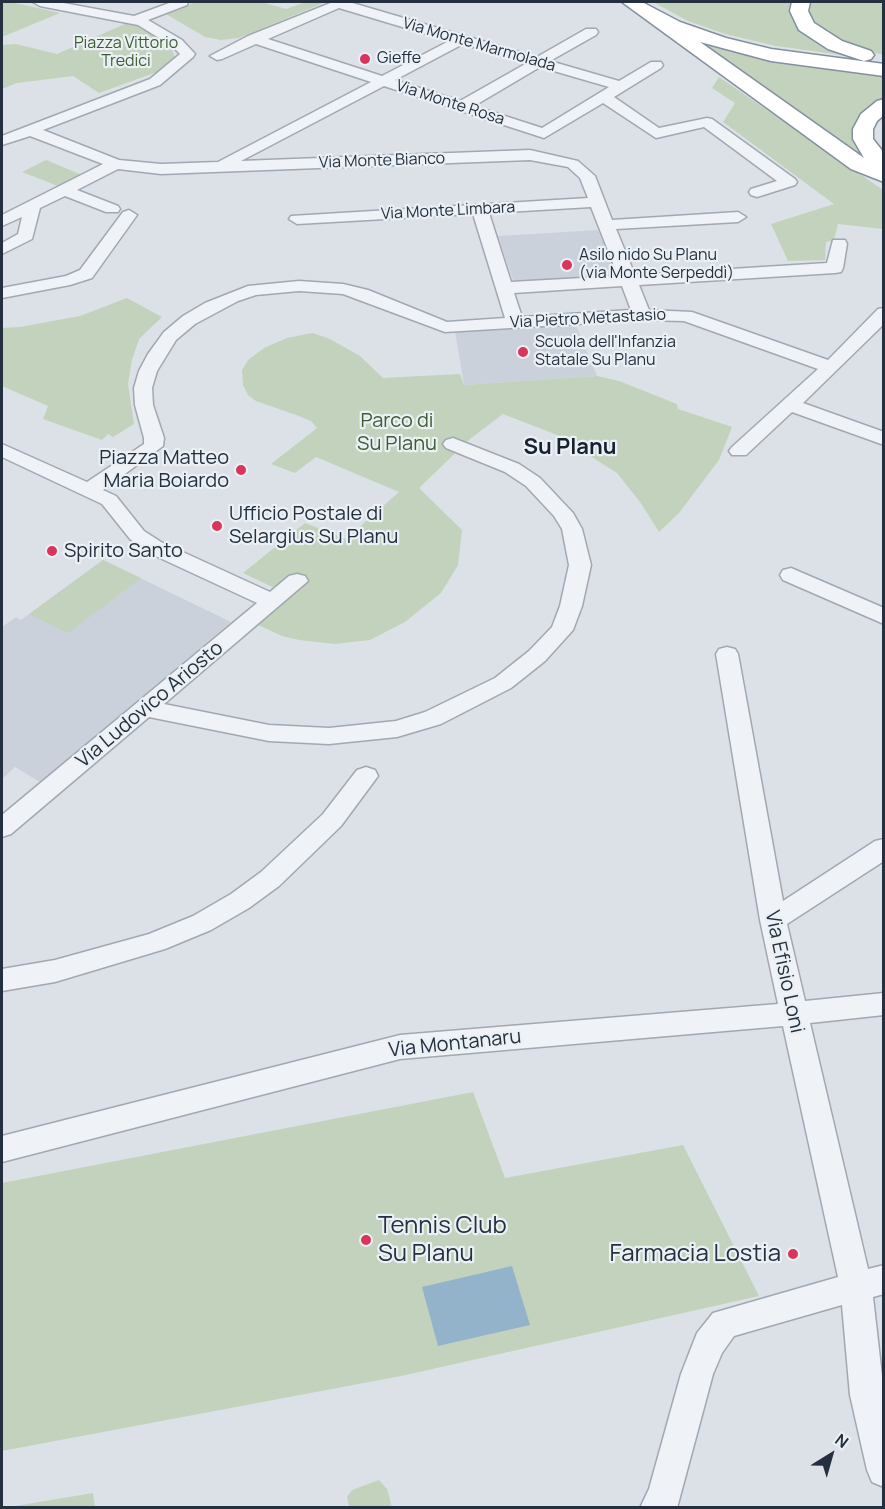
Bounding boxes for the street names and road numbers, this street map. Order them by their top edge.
street label: Via Monte Marmolada [400,14,558,76]
street label: Via Monte Rosa [393,76,507,130]
street label: Via Monte Bianco [319,149,445,173]
street label: Via Monte Limbara [380,198,516,224]
street label: Via Pietro Metastasio [510,305,666,333]
street label: Via Ludovico Ariosto [72,637,228,773]
street label: Via Efisio Loni [759,909,809,1035]
street label: Via Montanaru [388,1025,522,1063]

